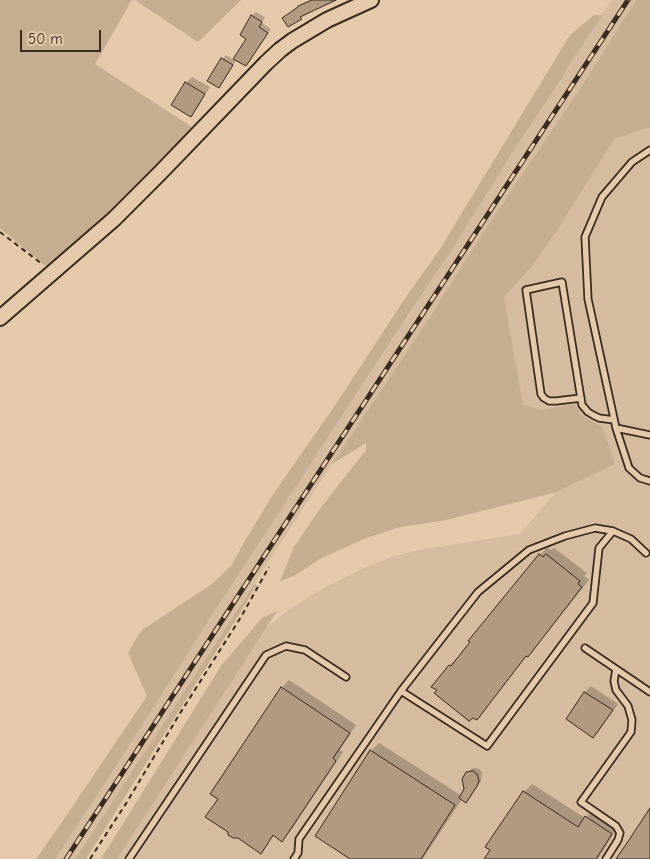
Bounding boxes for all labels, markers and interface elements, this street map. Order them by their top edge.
scale bar [22,20,104,52]
text: 50 m [28,30,63,48]

